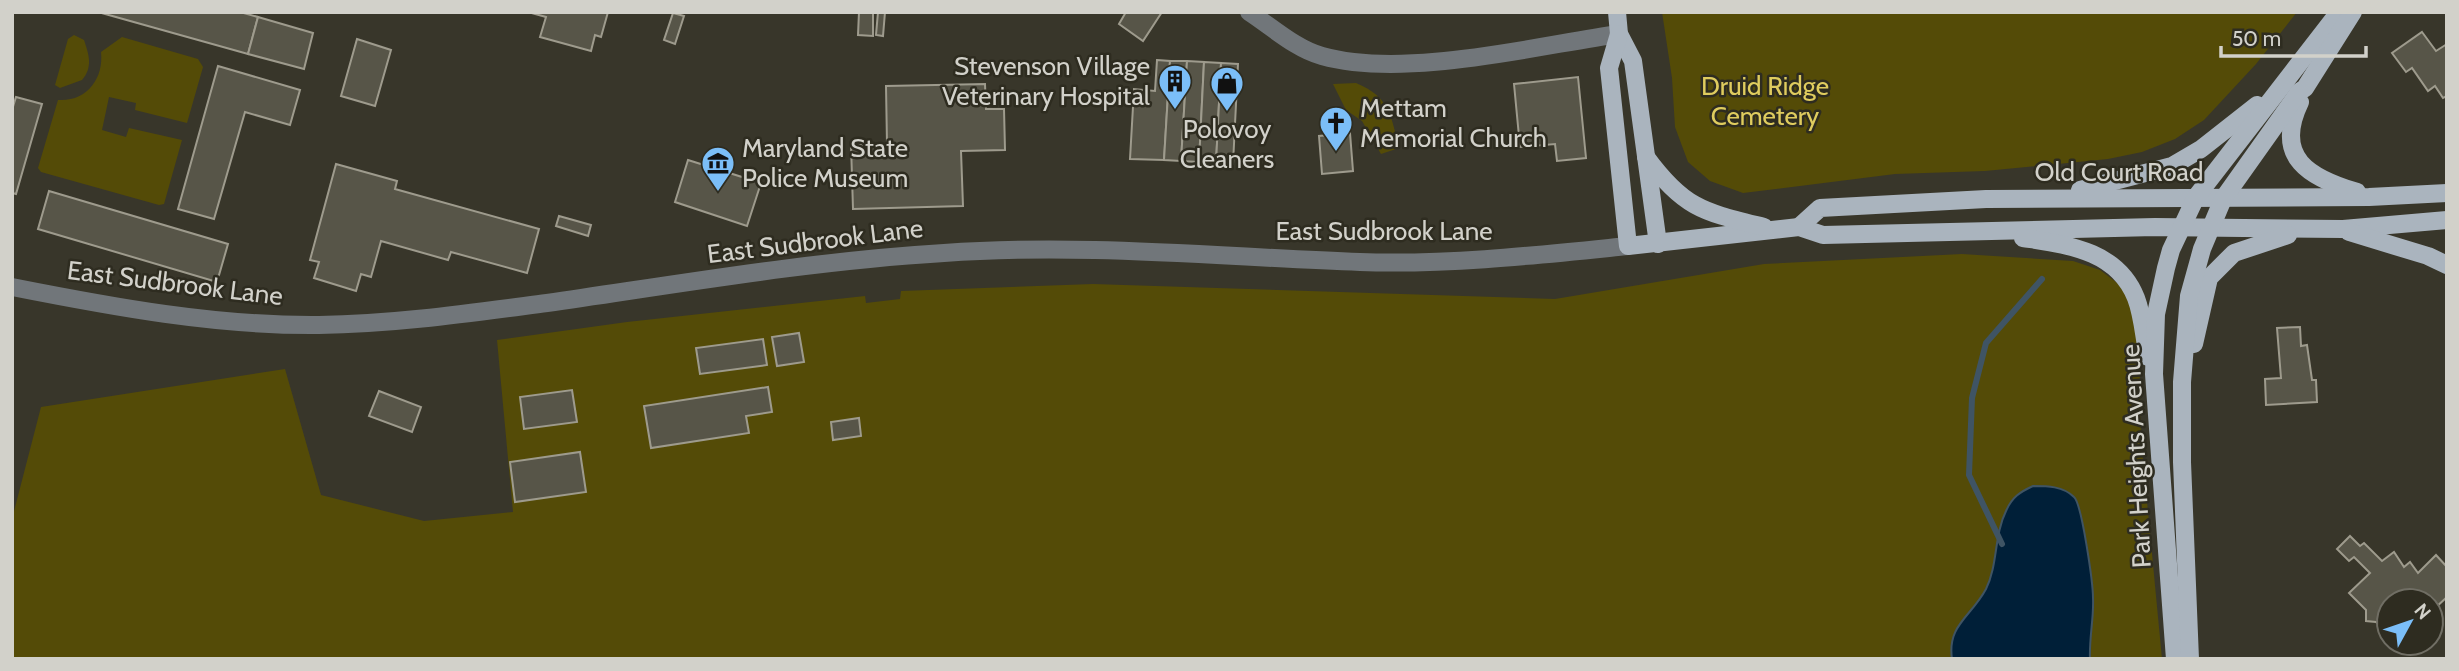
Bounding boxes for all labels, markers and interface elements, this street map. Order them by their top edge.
scale bar [2221,14,2366,58]
text: 50 m [2232,26,2281,51]
place label: Stevenson Village Veterinary Hospital [942,50,1150,112]
building icon: Stevenson Village Veterinary Hospital [1156,62,1194,111]
shop icon: Polovoy Cleaners [1208,64,1246,113]
park label: Druid Ridge Cemetery [1701,70,1829,132]
place label: Mettam Memorial Church [1360,92,1547,154]
church icon: Mettam Memorial Church [1317,104,1355,153]
place label: Polovoy Cleaners [1180,113,1275,175]
place label: Maryland State Police Museum [742,132,908,194]
museum icon: Maryland State Police Museum [699,144,737,193]
street label: Old Court Road [2035,156,2203,188]
street label: East Sudbrook Lane [705,212,925,270]
street label: East Sudbrook Lane [1275,215,1493,247]
street label: East Sudbrook Lane [65,254,285,312]
street label: Park Heights Avenue [2114,343,2158,569]
north arrow [2375,587,2445,657]
text: N [2410,599,2436,624]

